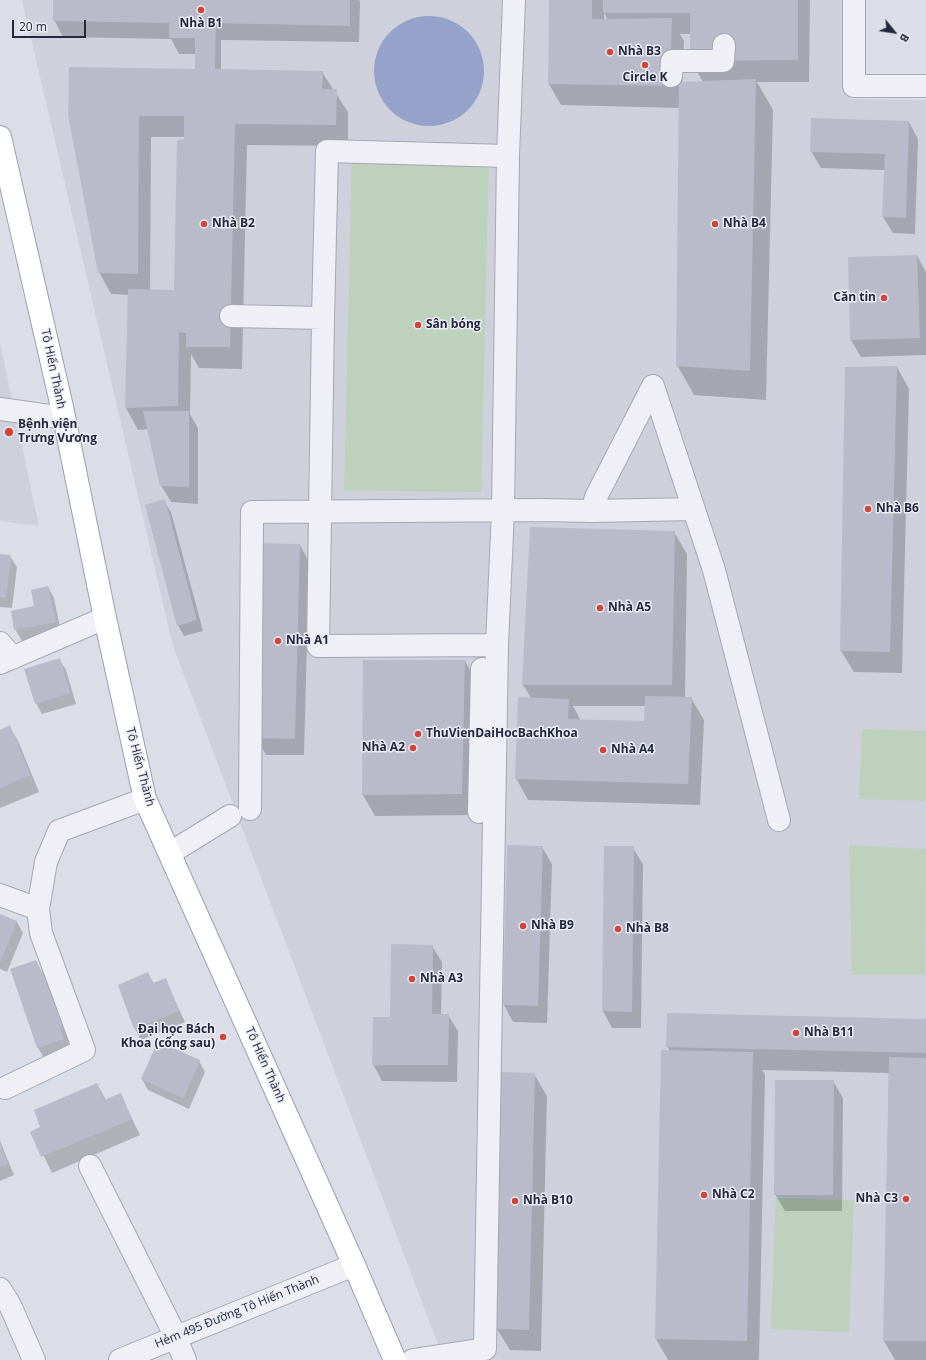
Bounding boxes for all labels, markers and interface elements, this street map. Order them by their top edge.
marker: Nhà B1 [196,5,206,15]
scale bar [14,12,88,38]
north arrow [874,12,914,52]
place label: Nhà B1 [180,17,222,31]
text: 20 m [19,18,47,35]
text: B [896,31,913,45]
place label: Nhà B3 [618,45,661,59]
marker: Nhà B3 [605,47,615,57]
marker: Circle K [640,60,650,70]
place label: Circle K [623,71,667,85]
place label: Nhà B2 [212,217,255,231]
place label: Nhà B4 [723,217,766,231]
marker: Nhà B2 [199,219,209,229]
marker: Nhà B4 [710,219,720,229]
place label: Căn tin [833,291,876,305]
marker: Căn tin [879,293,889,303]
place label: Sân bóng [426,318,481,332]
marker: Sân bóng [413,320,423,330]
street label: Tô Hiến Thành [37,328,69,410]
place label: Bệnh viện Trưng Vương [18,418,97,446]
marker: Bệnh viện Trưng Vương [3,426,15,438]
place label: Nhà B6 [876,502,919,516]
marker: Nhà B6 [863,504,873,514]
place label: Nhà A5 [608,601,651,615]
marker: Nhà A5 [595,603,605,613]
place label: Nhà A1 [286,634,329,648]
marker: Nhà A1 [273,636,283,646]
street label: Tô Hiến Thành [123,726,157,808]
place label: ThuVienDaiHocBachKhoa [426,727,578,741]
marker: ThuVienDaiHocBachKhoa [413,729,423,739]
place label: Nhà A2 [362,741,405,755]
marker: Nhà A2 [408,743,418,753]
place label: Nhà A4 [611,743,654,757]
marker: Nhà A4 [598,745,608,755]
place label: Nhà B9 [531,919,574,933]
marker: Nhà B9 [518,921,528,931]
place label: Nhà B8 [626,922,669,936]
marker: Nhà B8 [613,924,623,934]
place label: Nhà A3 [420,972,463,986]
marker: Nhà A3 [407,974,417,984]
place label: Đại học Bách Khoa (cổng sau) [121,1023,215,1051]
street label: Tô Hiến Thành [242,1025,288,1105]
place label: Nhà B11 [804,1026,854,1040]
marker: Nhà B11 [791,1028,801,1038]
marker: Đại học Bách Khoa (cổng sau) [218,1032,228,1042]
place label: Nhà C2 [712,1188,755,1202]
marker: Nhà C2 [699,1190,709,1200]
place label: Nhà C3 [855,1192,898,1206]
place label: Nhà B10 [523,1194,573,1208]
marker: Nhà C3 [901,1194,911,1204]
marker: Nhà B10 [510,1196,520,1206]
street label: Hẻm 495 Đường Tô Hiến Thành [153,1272,321,1352]

